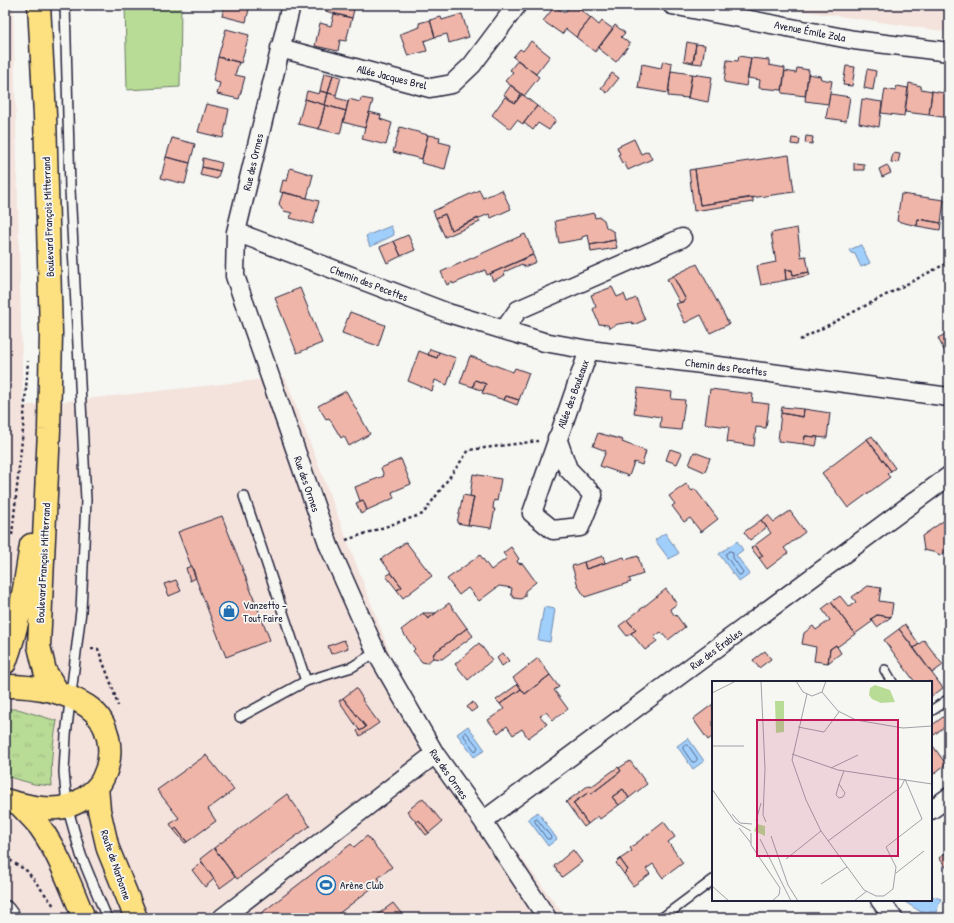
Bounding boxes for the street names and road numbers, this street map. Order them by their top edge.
street label: Avenue Émile Zola [773,17,847,45]
street label: Allée Jacques Brel [355,62,429,92]
street label: Rue des Ormes [240,132,266,192]
street label: Boulevard François Mitterrand [39,156,57,277]
street label: Chemin des Pecettes [328,262,410,304]
street label: Chemin des Pecettes [684,355,768,379]
street label: Allée des Bouleaux [554,358,592,430]
street label: Rue des Ormes [291,454,323,514]
street label: Boulevard François Mitterrand [33,502,53,623]
street label: Rue des Érables [687,625,745,673]
street label: Rue des Ormes [427,746,471,802]
street label: Route de Narbonne [97,828,135,903]

